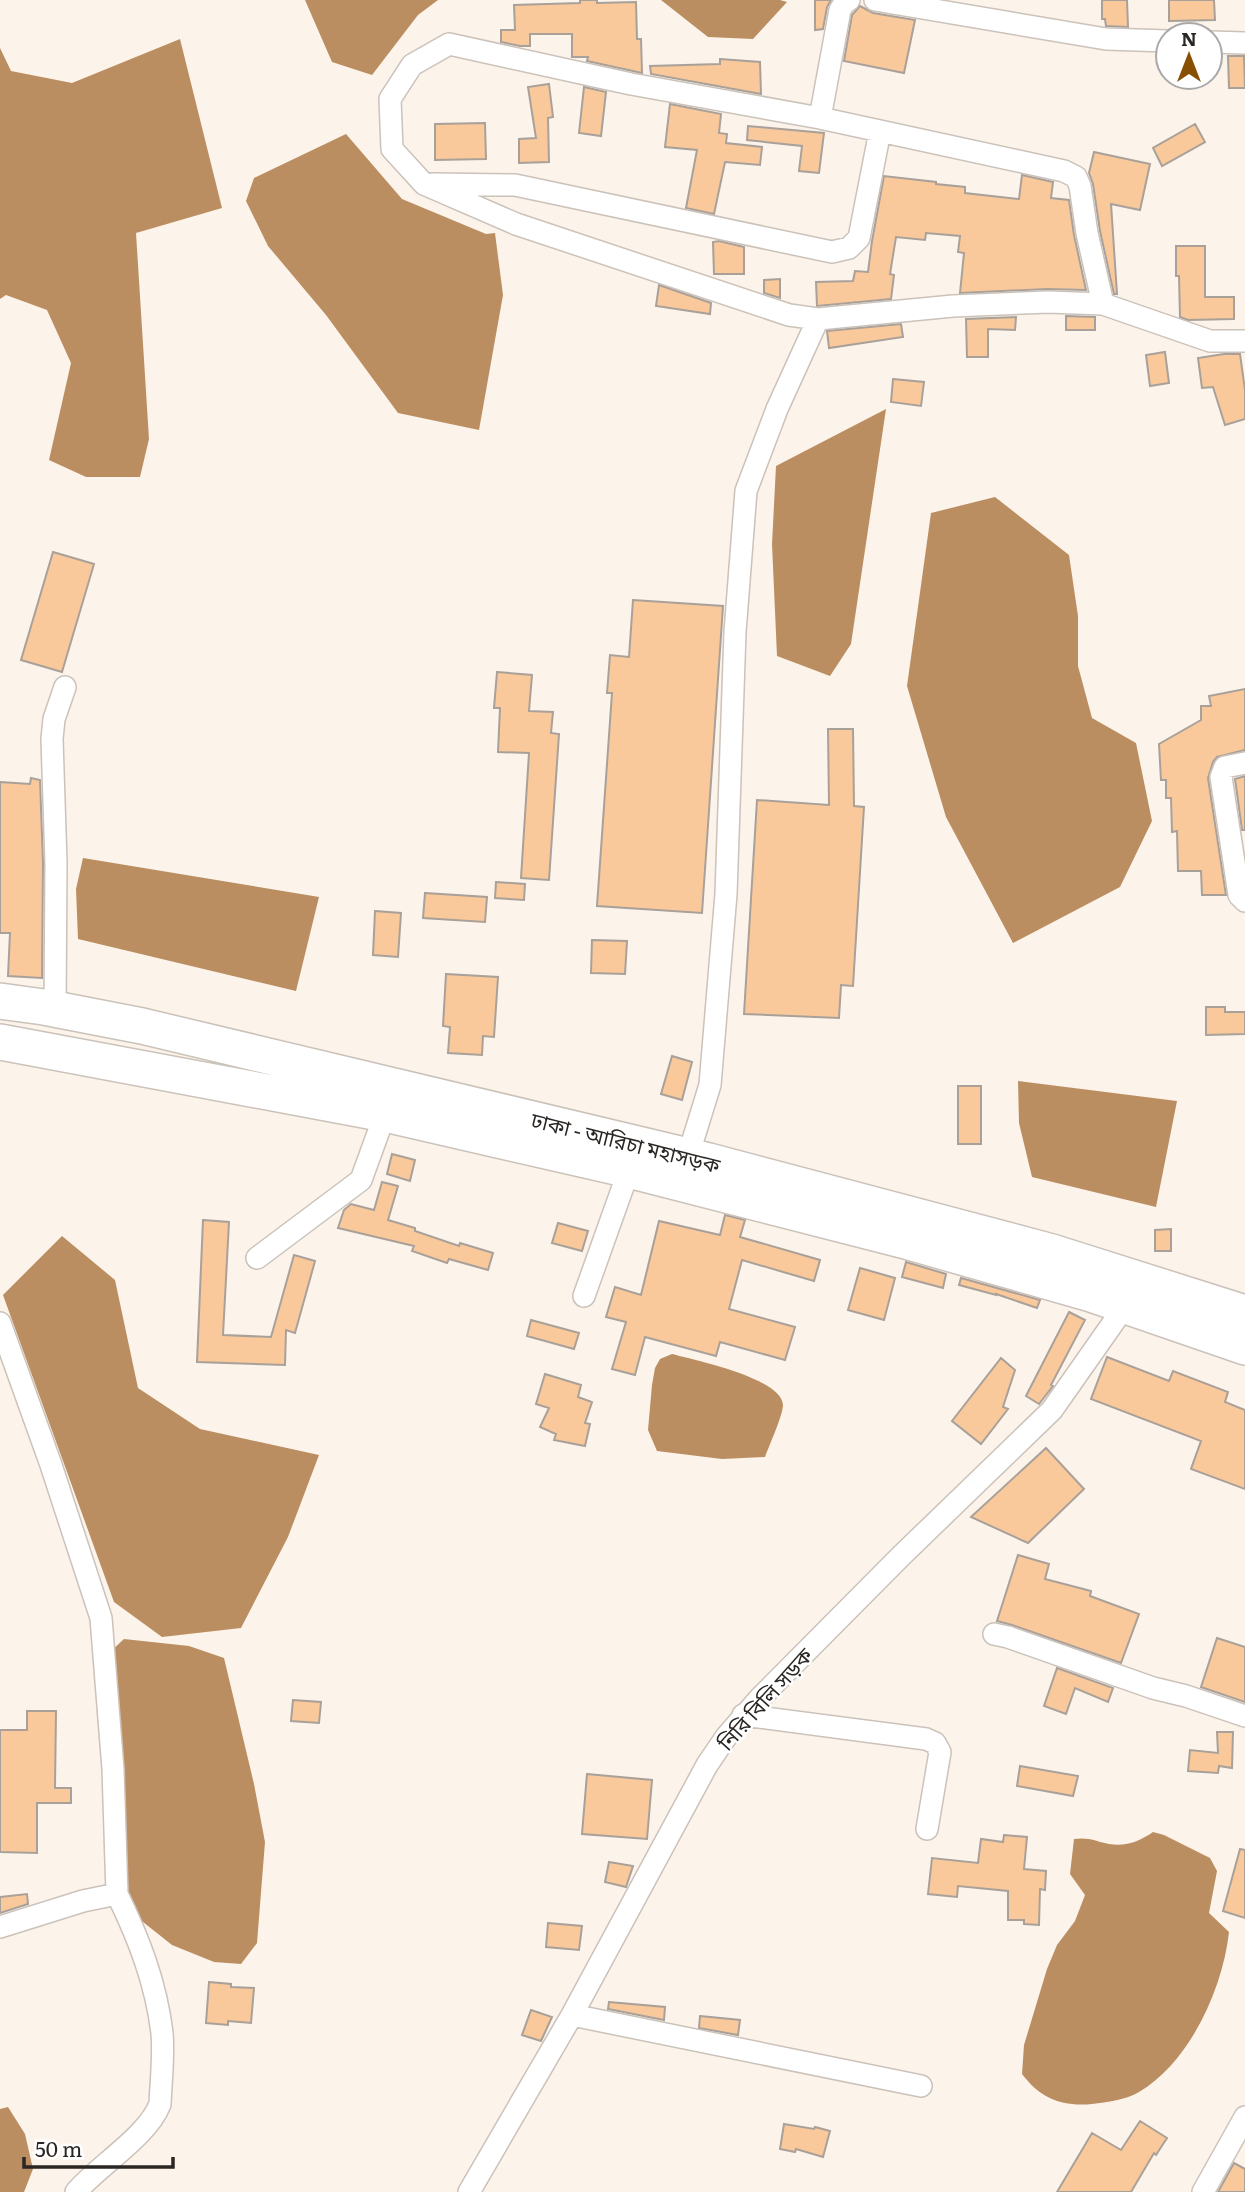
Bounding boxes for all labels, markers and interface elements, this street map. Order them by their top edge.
north arrow [1154,21,1224,91]
text: N [1181,24,1197,52]
street label: ঢাকা - আরিচা মহাসড়ক [527,1102,725,1180]
street label: নিরি বিলি সড়ক [709,1639,819,1757]
scale bar [24,2126,173,2170]
text: 50 m [35,2132,82,2163]

